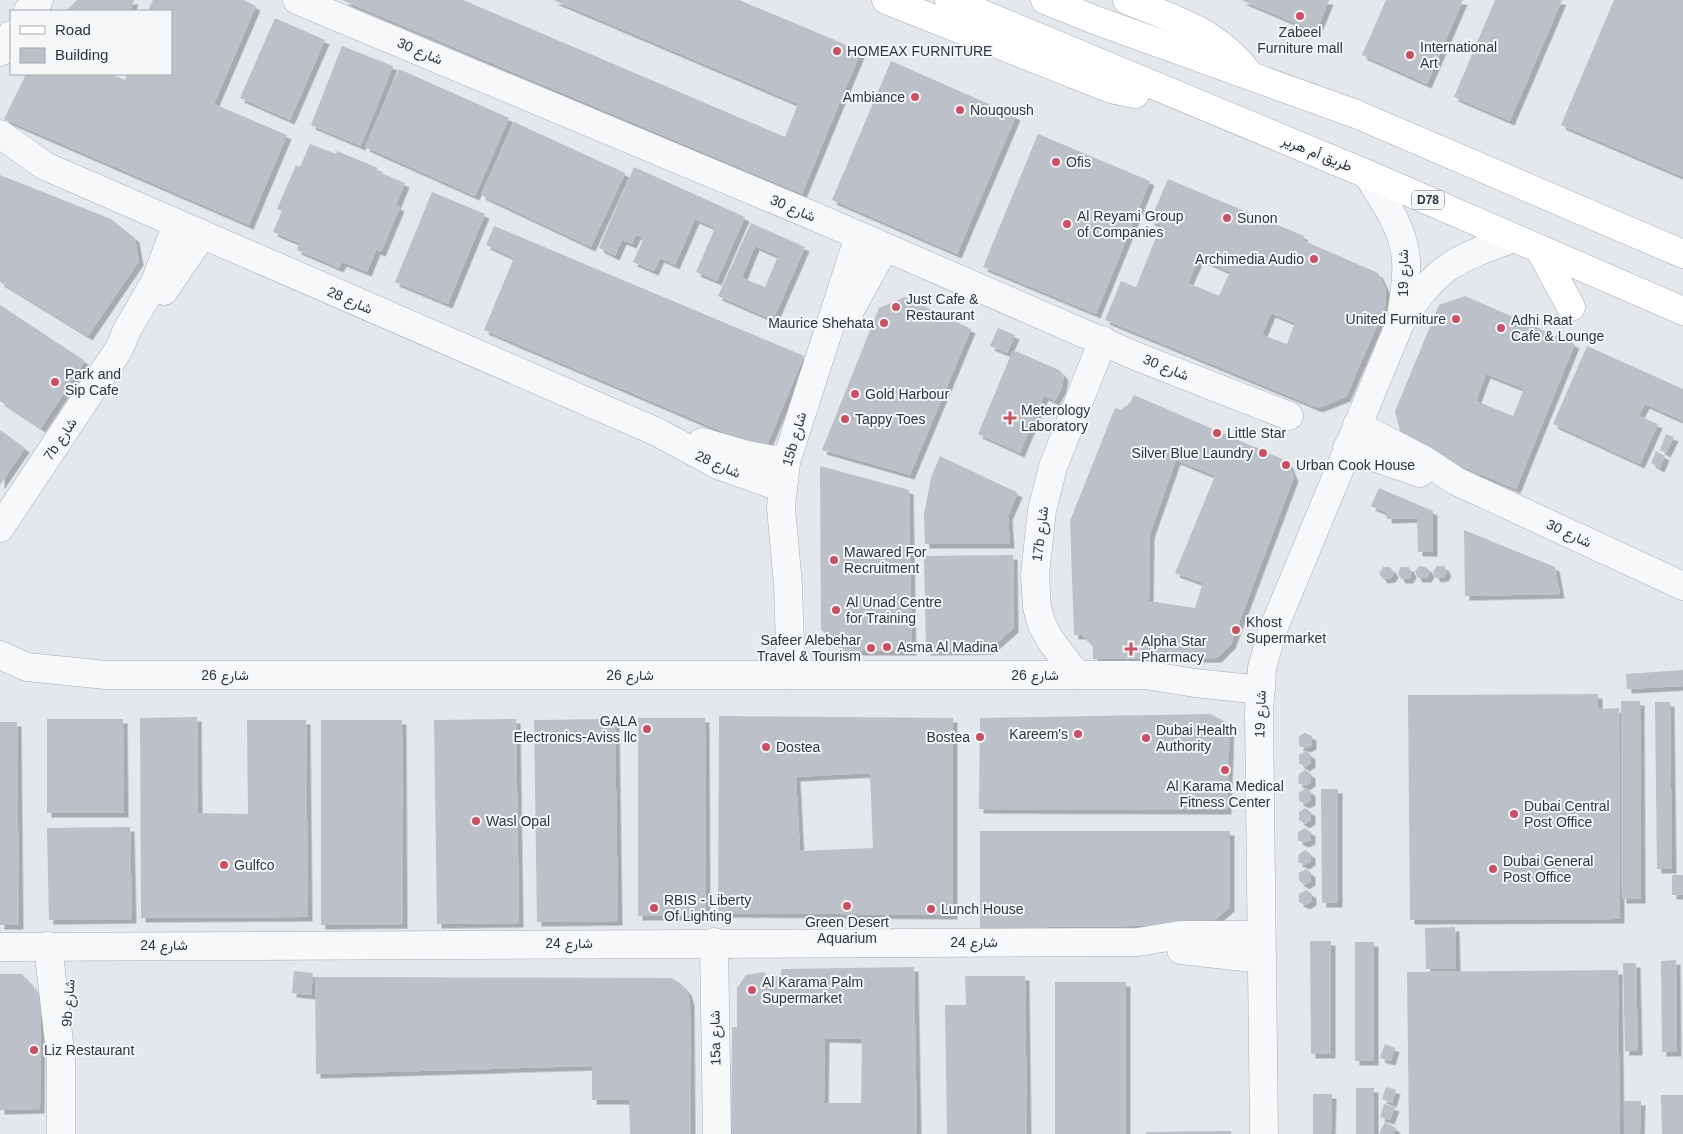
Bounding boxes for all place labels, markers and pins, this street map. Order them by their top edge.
marker: Zabeel Furniture mall [1294,10,1306,22]
place label: Zabeel Furniture mall [1257,24,1343,56]
place label: International Art [1420,39,1497,71]
place label: HOMEAX FURNITURE [847,43,992,59]
marker: HOMEAX FURNITURE [831,45,843,57]
marker: International Art [1404,49,1416,61]
place label: Ambiance [843,89,905,105]
marker: Ambiance [909,91,921,103]
place label: Nouqoush [970,102,1034,118]
marker: Nouqoush [954,104,966,116]
place label: Ofis [1066,154,1091,170]
marker: Ofis [1050,156,1062,168]
place label: Al Reyami Group of Companies [1077,208,1184,240]
place label: Sunon [1237,210,1277,226]
marker: Sunon [1221,212,1233,224]
marker: Al Reyami Group of Companies [1061,218,1073,230]
place label: Archimedia Audio [1195,251,1304,267]
marker: Archimedia Audio [1308,253,1320,265]
place label: Just Cafe & Restaurant [906,291,979,323]
marker: Just Cafe & Restaurant [890,301,902,313]
place label: United Furniture [1346,311,1446,327]
place label: Adhi Raat Cafe & Lounge [1511,312,1605,344]
marker: United Furniture [1450,313,1462,325]
place label: Maurice Shehata [768,315,874,331]
marker: Maurice Shehata [878,317,890,329]
marker: Adhi Raat Cafe & Lounge [1495,322,1507,334]
place label: Park and Sip Cafe [65,366,121,398]
marker: Park and Sip Cafe [49,376,61,388]
place label: Gold Harbour [865,386,949,402]
marker: Gold Harbour [849,388,861,400]
place label: Meterology Laboratory [1021,402,1090,434]
place label: Tappy Toes [855,411,926,427]
marker: Meterology Laboratory [1003,411,1017,425]
marker: Tappy Toes [839,413,851,425]
place label: Little Star [1227,425,1286,441]
marker: Little Star [1211,427,1223,439]
place label: Silver Blue Laundry [1132,445,1253,461]
marker: Silver Blue Laundry [1257,447,1269,459]
place label: Urban Cook House [1296,457,1415,473]
marker: Urban Cook House [1280,459,1292,471]
place label: Mawared For Recruitment [844,544,927,576]
marker: Mawared For Recruitment [828,554,840,566]
place label: Al Unad Centre for Training [846,594,942,626]
marker: Al Unad Centre for Training [830,604,842,616]
place label: Khost Supermarket [1246,614,1326,646]
marker: Khost Supermarket [1230,624,1242,636]
place label: Safeer Alebehar Travel & Tourism [757,632,861,664]
place label: Alpha Star Pharmacy [1141,633,1207,665]
place label: Asma Al Madina [897,639,998,655]
marker: Asma Al Madina [881,641,893,653]
marker: Safeer Alebehar Travel & Tourism [865,642,877,654]
marker: Alpha Star Pharmacy [1125,643,1137,655]
place label: GALA Electronics-Aviss llc [514,713,638,745]
place label: Dubai Health Authority [1156,722,1237,754]
marker: GALA Electronics-Aviss llc [641,723,653,735]
place label: Kareem's [1009,726,1068,742]
marker: Kareem's [1072,728,1084,740]
place label: Bostea [926,729,970,745]
marker: Bostea [974,731,986,743]
marker: Dubai Health Authority [1140,732,1152,744]
place label: Dostea [776,739,821,755]
marker: Dostea [760,741,772,753]
marker: Al Karama Medical Fitness Center [1219,764,1231,776]
place label: Al Karama Medical Fitness Center [1166,778,1284,810]
place label: Dubai Central Post Office [1524,798,1610,830]
marker: Dubai Central Post Office [1508,808,1520,820]
place label: Wasl Opal [486,813,550,829]
marker: Wasl Opal [470,815,482,827]
place label: Dubai General Post Office [1503,853,1593,885]
place label: Gulfco [234,857,275,873]
marker: Gulfco [218,859,230,871]
marker: Dubai General Post Office [1487,863,1499,875]
place label: RBIS - Liberty Of Lighting [664,892,751,924]
marker: Green Desert Aquarium [841,900,853,912]
place label: Lunch House [941,901,1024,917]
marker: RBIS - Liberty Of Lighting [648,902,660,914]
marker: Lunch House [925,903,937,915]
place label: Green Desert Aquarium [805,914,889,946]
place label: Al Karama Palm Supermarket [762,974,863,1006]
marker: Al Karama Palm Supermarket [746,984,758,996]
place label: Liz Restaurant [44,1042,134,1058]
marker: Liz Restaurant [28,1044,40,1056]

